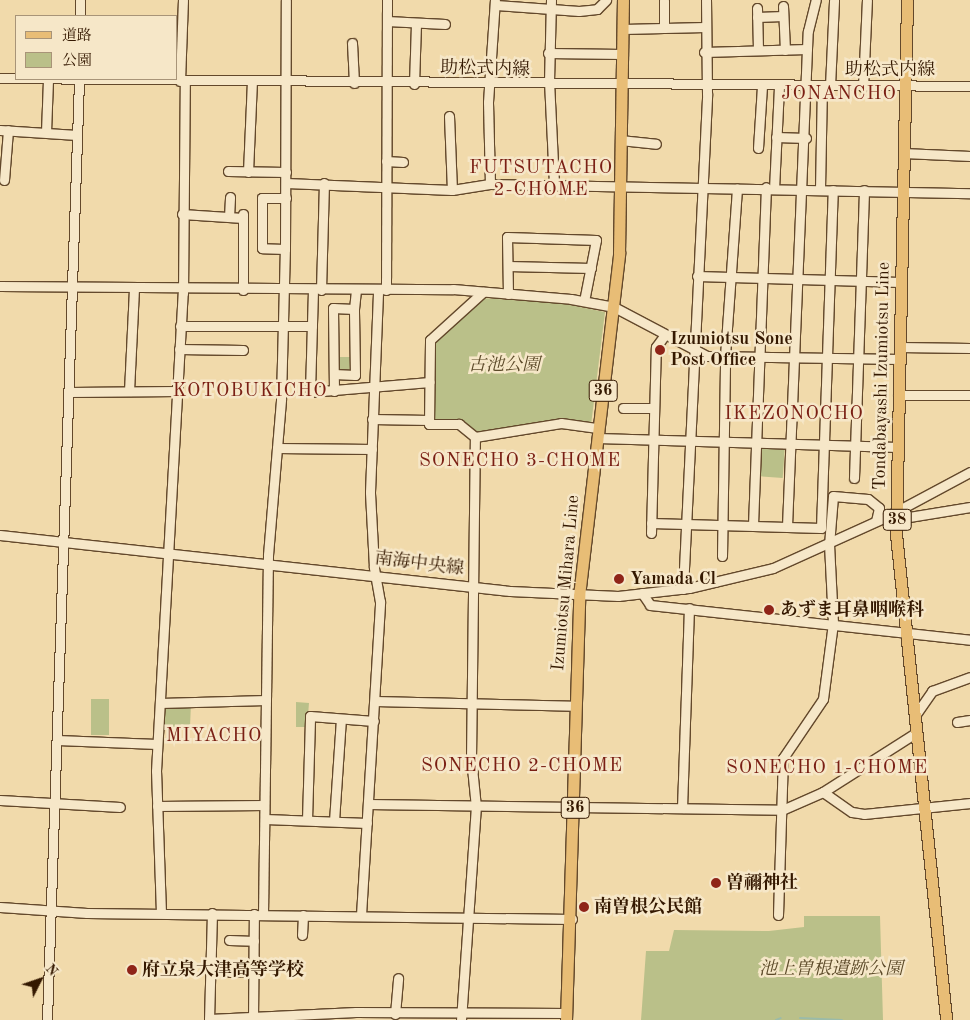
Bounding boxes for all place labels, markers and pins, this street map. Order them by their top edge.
place label: Izumiotsu Sone Post Office [670,329,793,372]
marker: Izumiotsu Sone Post Office [654,344,666,356]
place label: Yamada Cl [630,568,716,590]
marker: Yamada Cl [612,572,626,586]
place label: あずま耳鼻咽喉科 [780,599,924,621]
marker: あずま耳鼻咽喉科 [762,603,776,617]
place label: 曽禰神社 [726,872,798,894]
marker: 曽禰神社 [710,877,722,889]
place label: 南曽根公民館 [594,896,702,918]
marker: 南曽根公民館 [578,901,590,913]
place label: 府立泉大津高等学校 [142,959,304,981]
marker: 府立泉大津高等学校 [126,964,138,976]

